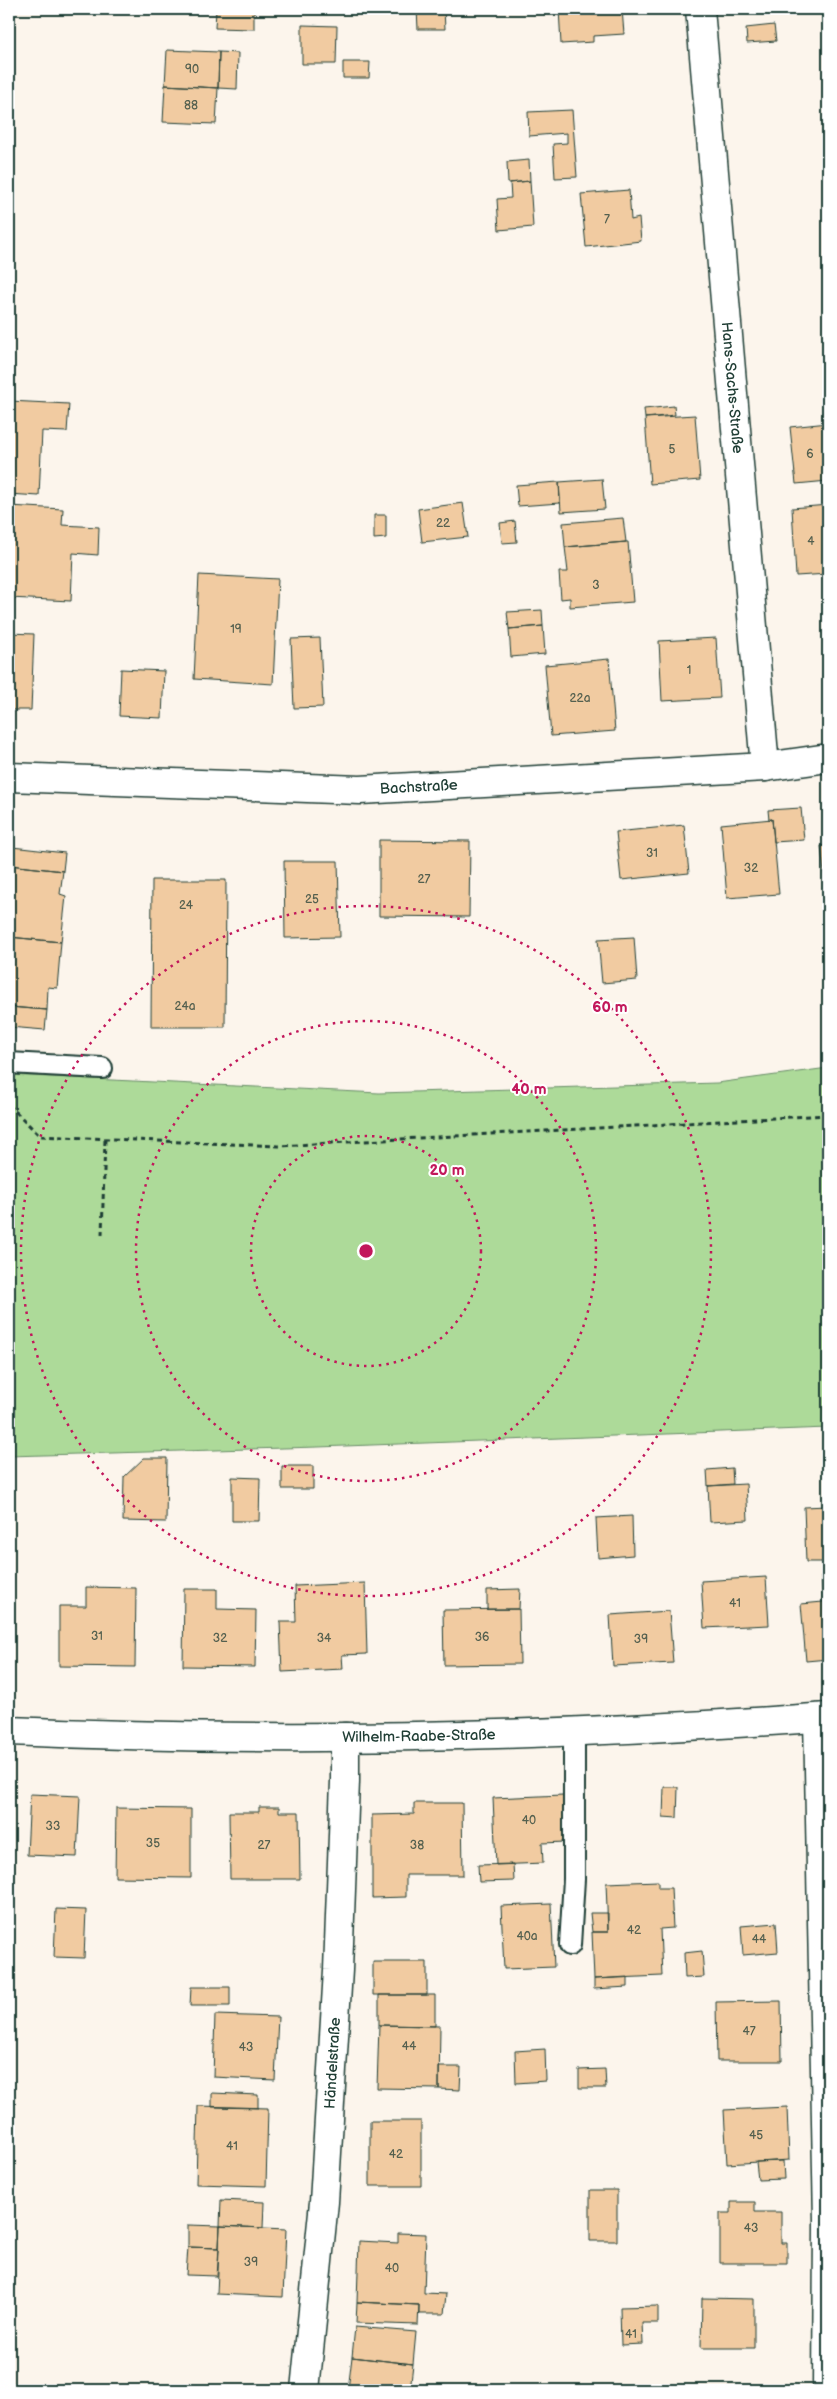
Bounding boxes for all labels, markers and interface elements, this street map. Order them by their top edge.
house number: 90 [185,62,199,77]
house number: 88 [184,98,198,113]
house number: 7 [604,212,610,227]
street label: Hans-Sachs-Straße [717,321,748,454]
house number: 5 [669,442,676,457]
house number: 6 [806,447,814,462]
house number: 22 [436,516,450,531]
house number: 4 [807,534,815,549]
house number: 3 [592,578,600,593]
house number: 19 [230,622,242,637]
house number: 1 [687,663,691,678]
house number: 22a [570,691,591,706]
street label: Bachstraße [379,775,458,798]
house number: 31 [646,846,658,861]
house number: 32 [744,861,758,876]
house number: 27 [418,872,431,887]
house number: 25 [305,892,319,907]
house number: 24 [179,898,194,913]
text: 60 m [592,998,628,1017]
house number: 24a [174,999,196,1014]
text: 40 m [511,1080,547,1099]
text: 20 m [430,1161,465,1180]
centre of rings [357,1242,375,1260]
house number: 41 [729,1596,741,1611]
house number: 31 [91,1629,103,1644]
house number: 36 [475,1630,489,1645]
house number: 32 [213,1631,227,1646]
house number: 34 [317,1631,332,1646]
house number: 39 [634,1632,648,1647]
street label: Wilhelm-Raabe-Straße [342,1725,496,1746]
house number: 40 [522,1813,536,1828]
house number: 33 [46,1819,60,1834]
house number: 35 [146,1836,160,1851]
house number: 27 [258,1838,271,1853]
house number: 38 [410,1838,424,1853]
house number: 42 [627,1923,641,1938]
house number: 40a [516,1929,538,1944]
house number: 44 [752,1932,767,1947]
street label: Händelstraße [320,2017,345,2110]
house number: 47 [742,2024,756,2039]
house number: 44 [402,2039,417,2054]
house number: 43 [239,2040,253,2055]
house number: 45 [749,2128,763,2143]
house number: 41 [226,2139,238,2154]
house number: 42 [389,2147,403,2162]
house number: 43 [744,2221,758,2236]
house number: 39 [244,2255,258,2270]
house number: 40 [385,2261,399,2276]
house number: 41 [625,2327,637,2342]

